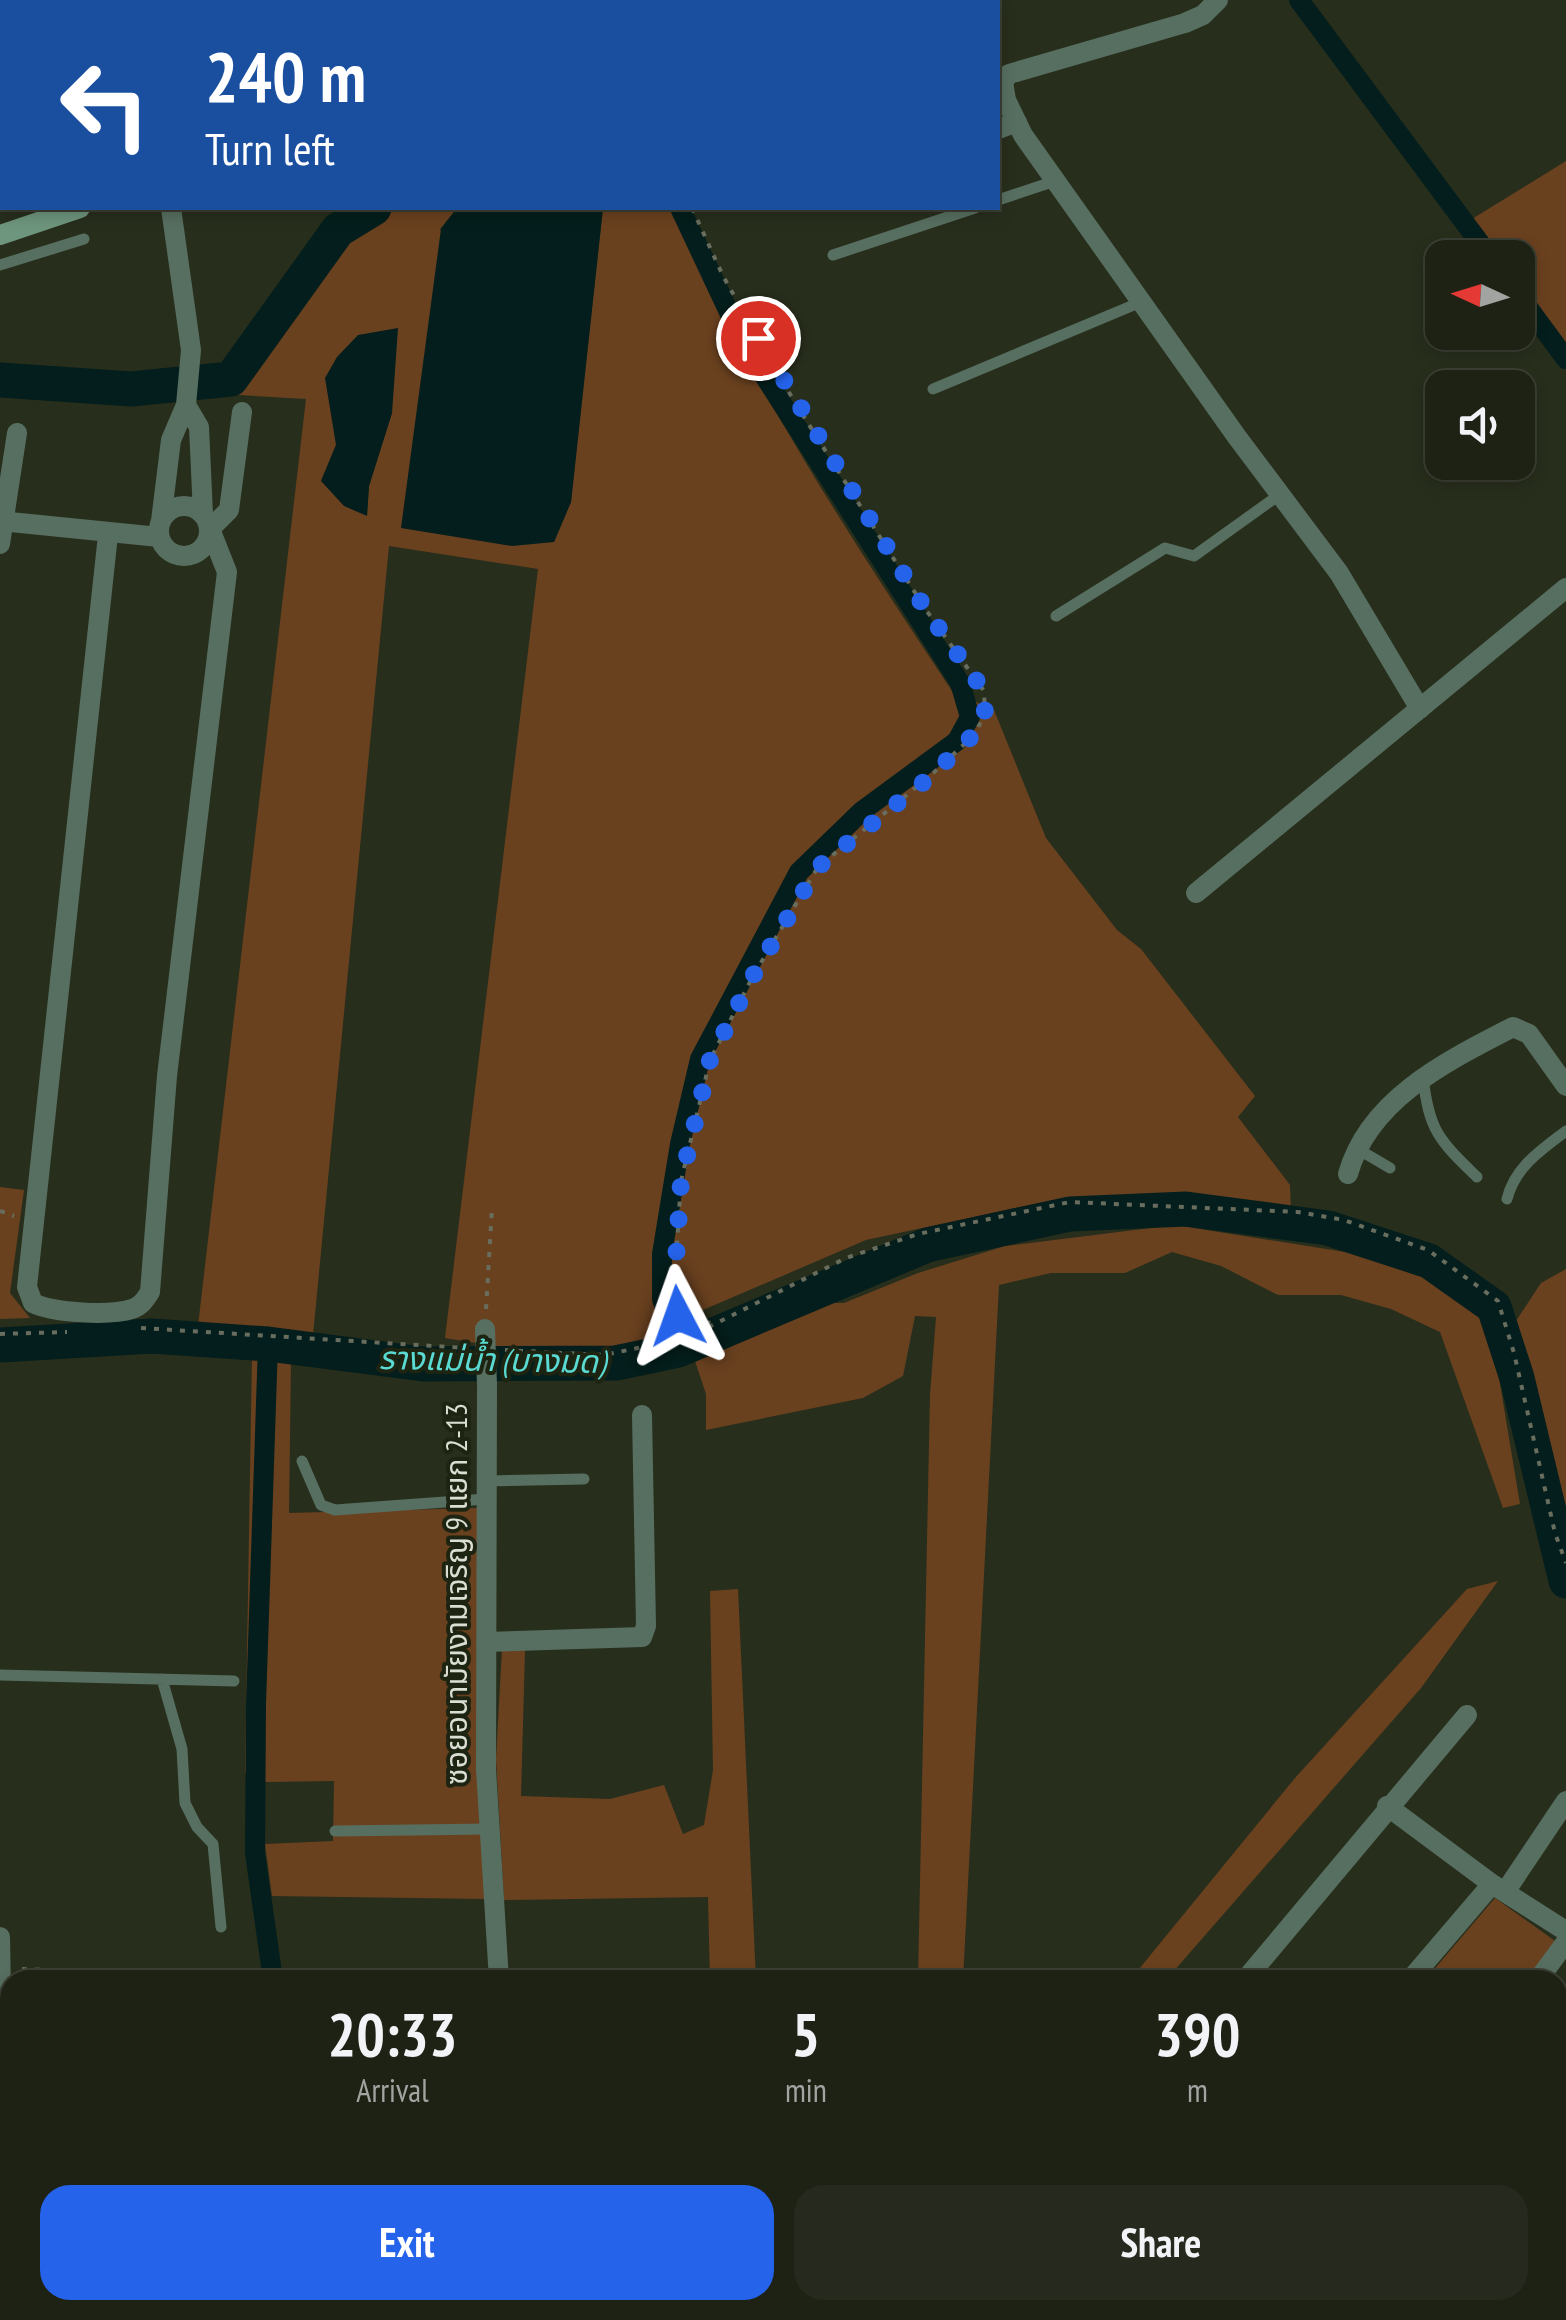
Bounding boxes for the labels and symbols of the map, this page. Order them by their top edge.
north arrow [1425,240,1535,350]
pin [716,296,801,381]
position arrow [626,1264,730,1368]
water label: รางแม่น้ำ (บางมด) [378,1336,609,1382]
street label: ซอยอนามัยงามเจริญ 9 แยก 2-13 [436,1403,475,1785]

